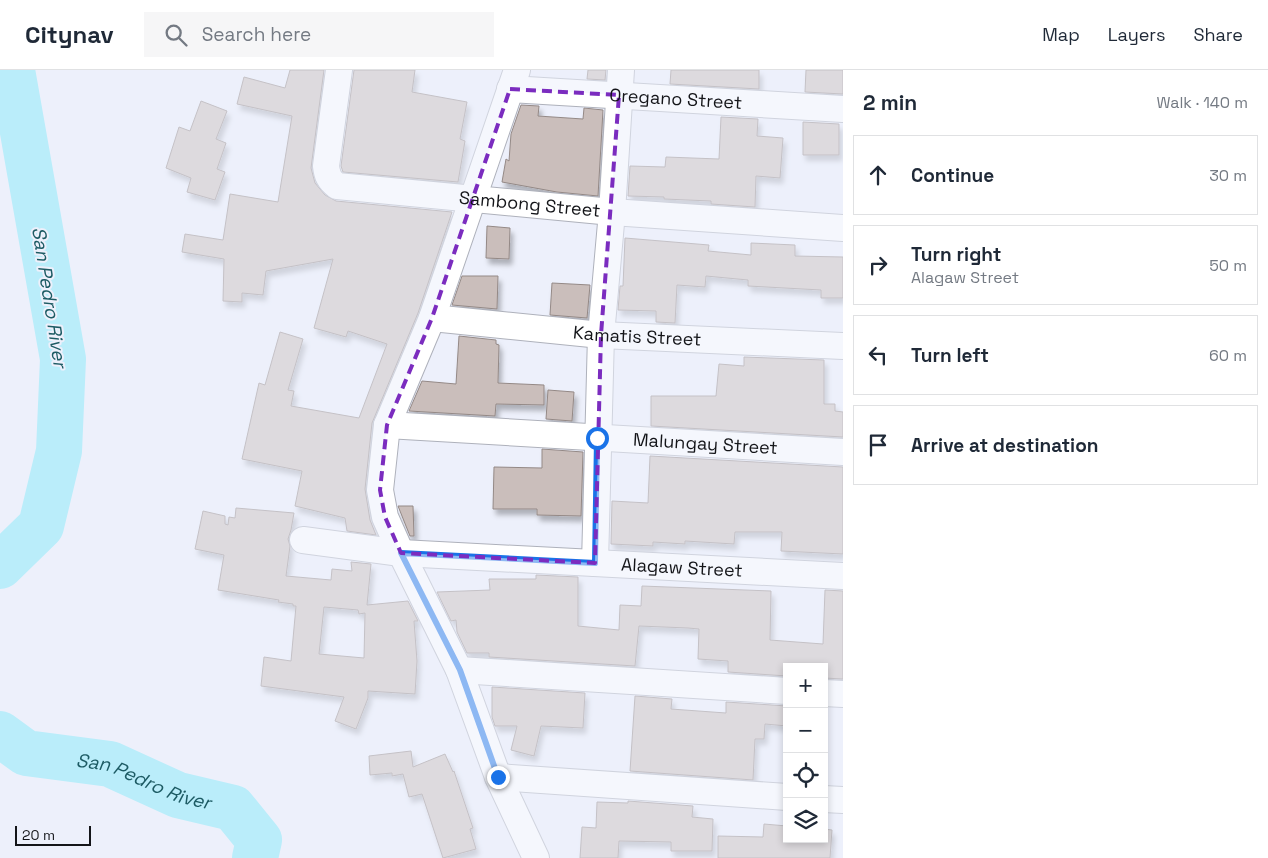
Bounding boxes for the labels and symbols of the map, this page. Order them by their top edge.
street label: Oregano Street [609,83,743,114]
street label: Sambong Street [458,186,601,222]
water label: San Pedro River [26,225,73,371]
street label: Kamatis Street [572,320,702,351]
route start [586,427,609,450]
street label: Malungay Street [633,428,778,459]
street label: Alagaw Street [620,552,743,582]
water label: San Pedro River [75,748,215,816]
route end [487,766,510,789]
scale bar [15,823,91,846]

